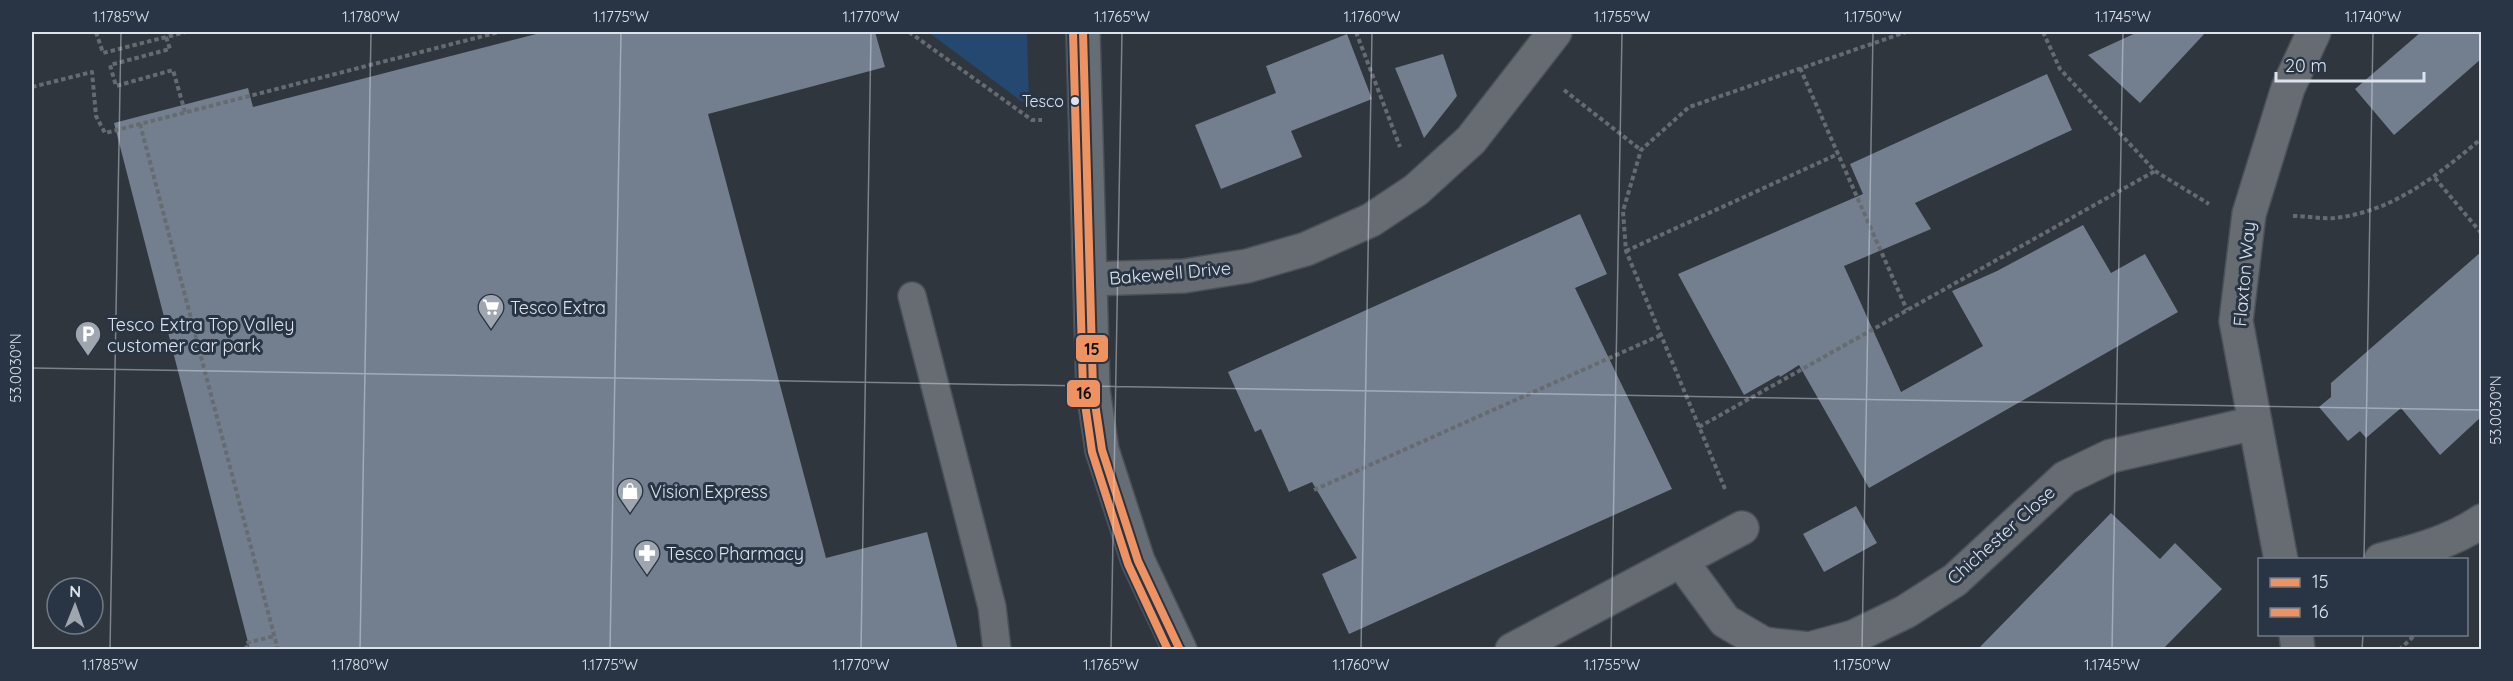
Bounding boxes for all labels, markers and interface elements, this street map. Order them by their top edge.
text: 1.1785°W [93,7,150,26]
text: 1.1780°W [342,7,400,26]
text: 1.1775°W [593,7,650,26]
text: 1.1770°W [843,7,900,26]
text: 1.1765°W [1094,7,1151,26]
text: 1.1760°W [1344,7,1401,26]
text: 1.1755°W [1594,7,1651,26]
text: 1.1750°W [1844,7,1902,26]
text: 1.1745°W [2095,7,2151,26]
text: 1.1740°W [2345,7,2402,26]
scale bar [2276,45,2424,83]
text: 20 m [2285,54,2327,77]
place label: Tesco [1022,91,1064,111]
marker: Tesco [1069,95,1081,107]
street label: Flaxton Way [2228,220,2260,328]
street label: Bakewell Drive [1108,256,1232,290]
supermarket icon: Tesco Extra [476,292,506,330]
place label: Tesco Extra [510,296,606,319]
place label: Tesco Extra Top Valley customer car park [107,313,294,357]
parking icon: Tesco Extra Top Valley customer car park [73,319,103,357]
text: 53.0030°N [6,333,25,403]
line badge: 15 [1075,334,1109,363]
text: 15 [1084,339,1100,359]
text: 53.0030°N [2486,375,2505,445]
line badge: 16 [1066,379,1101,408]
text: 16 [1076,383,1092,403]
shop icon: Vision Express [615,476,645,514]
place label: Vision Express [650,480,768,503]
street label: Chichester Close [1942,481,2060,589]
pharmacy icon: Tesco Pharmacy [632,538,662,576]
place label: Tesco Pharmacy [666,542,804,565]
legend [2258,558,2468,636]
text: 15 [2312,570,2328,593]
north arrow [45,576,105,636]
text: N [69,581,81,601]
text: 16 [2312,600,2329,623]
text: 1.1785°W [82,655,139,674]
text: 1.1780°W [331,655,389,674]
text: 1.1775°W [582,655,639,674]
text: 1.1770°W [833,655,890,674]
text: 1.1765°W [1083,655,1140,674]
text: 1.1760°W [1333,655,1390,674]
text: 1.1755°W [1584,655,1641,674]
text: 1.1750°W [1833,655,1891,674]
text: 1.1745°W [2084,655,2140,674]

